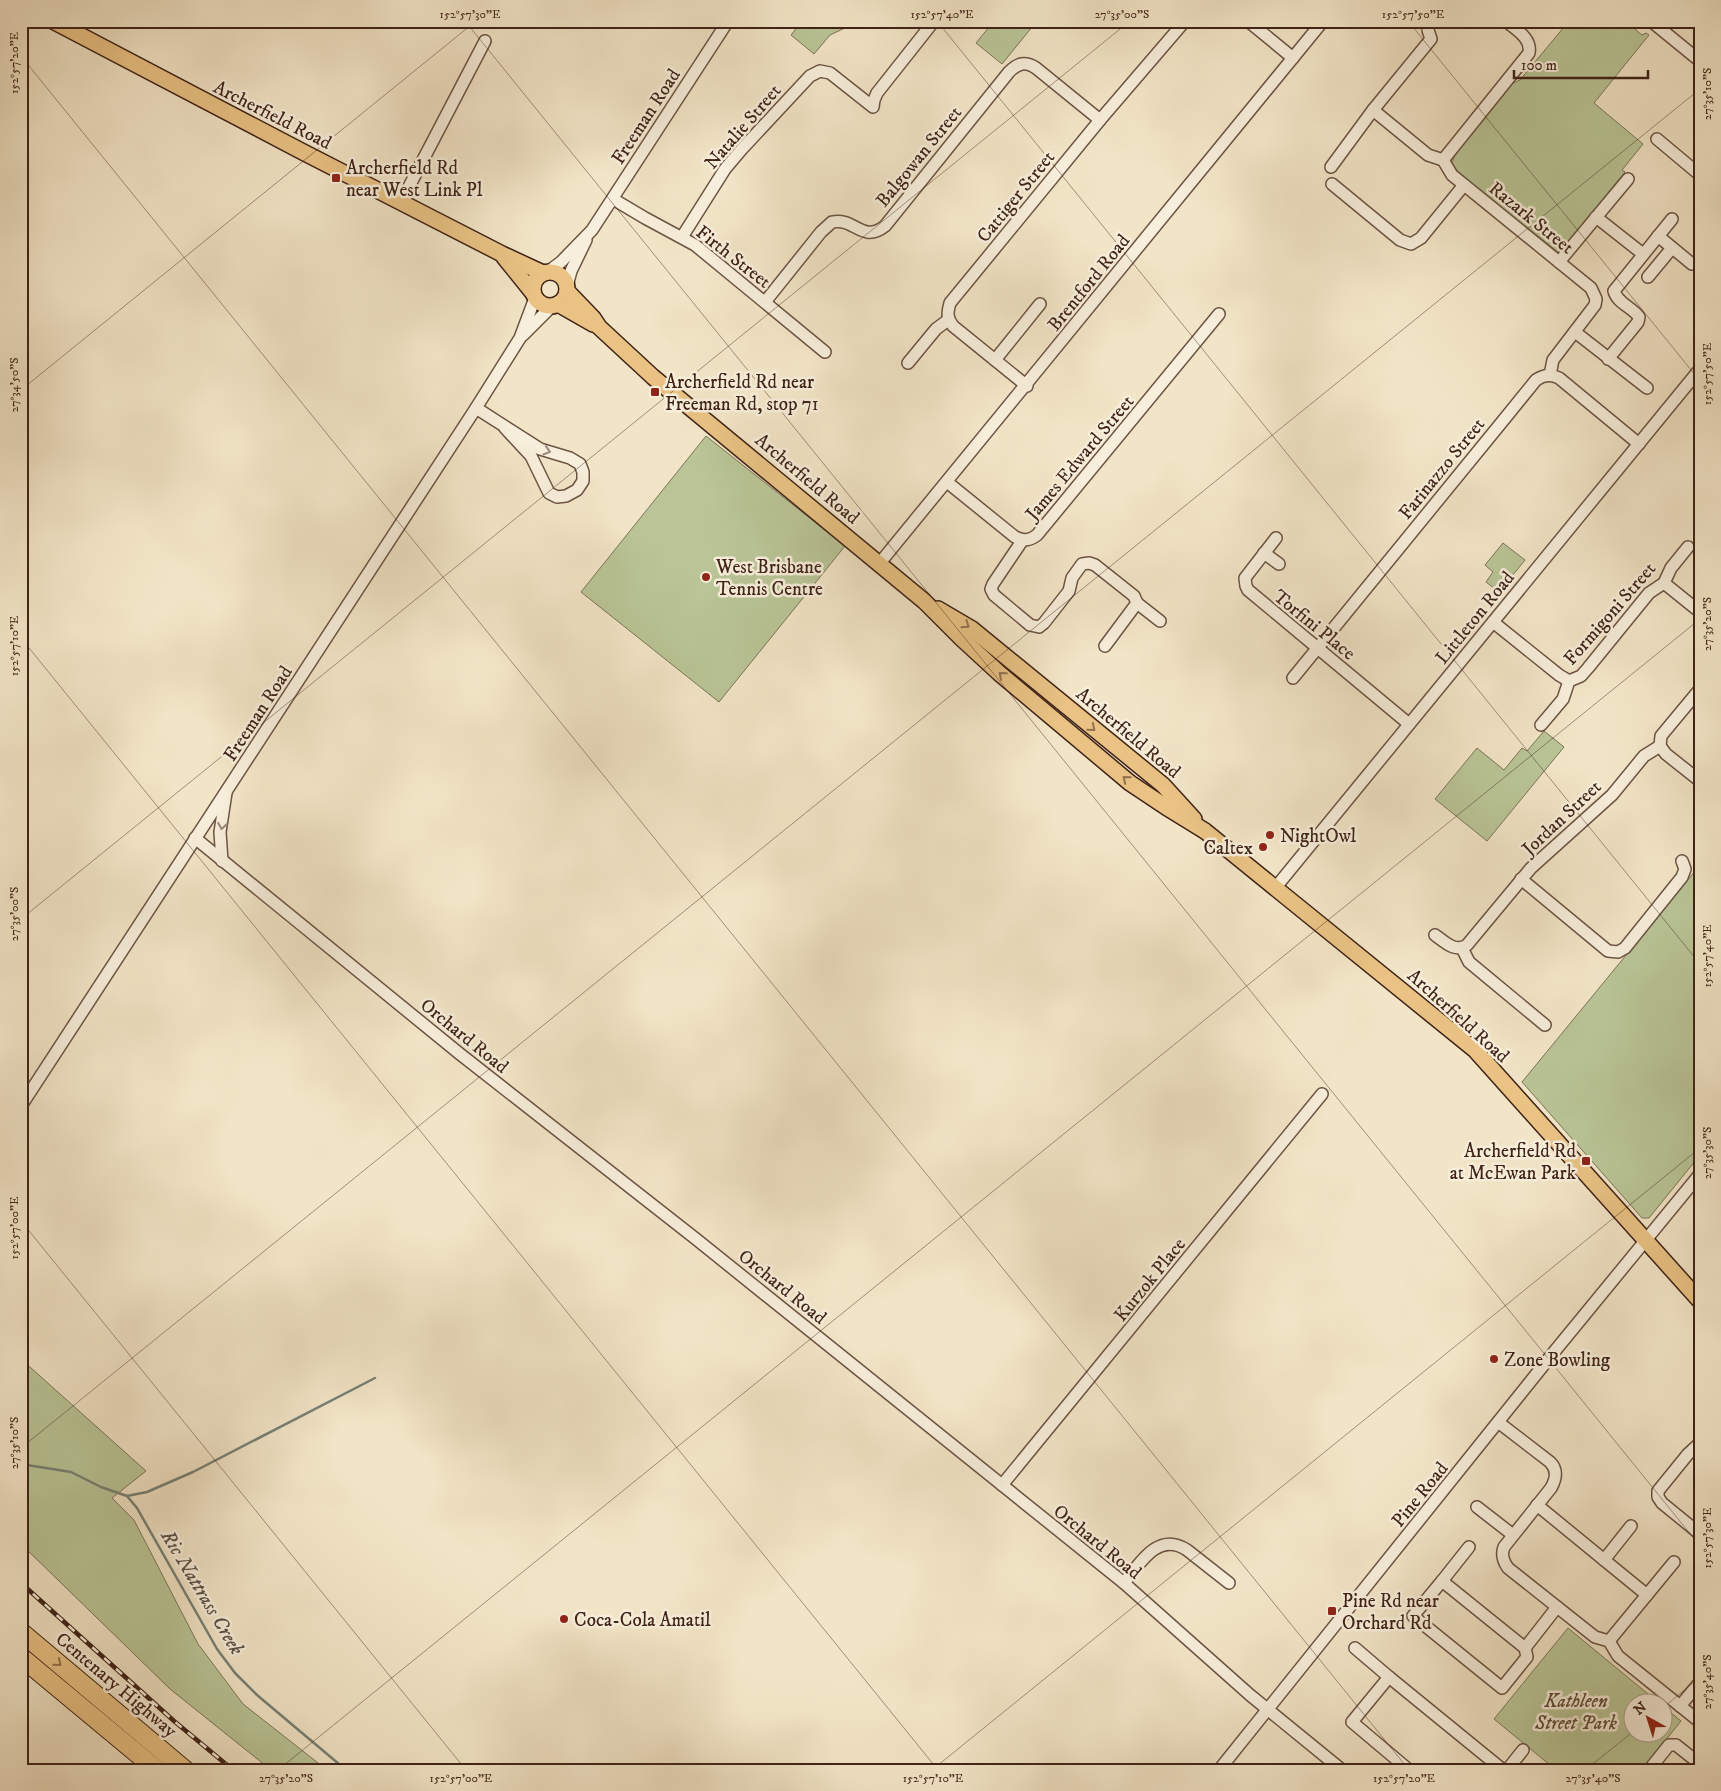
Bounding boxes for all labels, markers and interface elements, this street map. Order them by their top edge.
text: 152°57'30"E [440,7,501,22]
text: 152°57'40"E [910,7,974,22]
text: 27°35'00"S [1095,7,1149,22]
text: 152°57'50"E [1382,7,1445,22]
text: 152°57'20"E [7,31,22,94]
scale bar [1514,48,1647,80]
text: 100 m [1521,56,1557,75]
street label: Freeman Road [607,64,686,169]
text: 27°35'10"S [1700,68,1715,120]
street label: Archerfield Road [209,76,336,155]
street label: Natalie Street [700,80,786,174]
street label: Balgowan Street [871,102,967,212]
street label: Cattiger Street [972,147,1060,247]
place label: Archerfield Rd near West Link Pl [346,157,483,202]
marker: Archerfield Rd near West Link Pl [330,172,342,184]
street label: Razark Street [1484,177,1578,259]
street label: Firth Street [691,221,775,294]
street label: Brentford Road [1043,230,1135,336]
text: 152°57'50"E [1700,342,1715,405]
text: 27°34'50"S [7,358,22,412]
place label: Archerfield Rd near Freeman Rd, stop 71 [665,371,819,416]
marker: Archerfield Rd near Freeman Rd, stop 71 [649,386,661,398]
street label: James Edward Street [1020,391,1139,527]
street label: Farinazzo Street [1394,414,1490,524]
street label: Archerfield Road [750,429,864,530]
one-way arrow [543,445,551,455]
place label: West Brisbane Tennis Centre [715,556,823,601]
street label: Formigoni Street [1559,558,1661,670]
street label: Littleton Road [1431,566,1520,669]
marker: West Brisbane Tennis Centre [700,571,712,583]
street label: Torfini Place [1268,585,1360,665]
text: 27°35'20"S [1700,597,1715,651]
text: 152°57'10"E [7,615,22,676]
one-way arrow [960,619,970,628]
street label: Freeman Road [219,661,298,766]
one-way arrow [998,672,1007,681]
street label: Archerfield Road [1071,683,1185,784]
one-way arrow [1086,722,1095,730]
one-way arrow [1123,776,1132,785]
street label: Jordan Street [1516,776,1606,862]
one-way arrow [217,822,227,830]
place label: NightOwl [1280,825,1356,848]
marker: NightOwl [1264,829,1276,841]
place label: Caltex [1203,837,1254,860]
marker: Caltex [1257,841,1269,853]
text: 27°35'00"S [7,887,22,941]
text: 152°57'40"E [1700,924,1715,988]
street label: Archerfield Road [1402,964,1514,1068]
street label: Orchard Road [415,994,513,1079]
text: 27°35'30"S [1700,1127,1715,1179]
place label: Archerfield Rd at McEwan Park [1450,1140,1577,1185]
marker: Archerfield Rd at McEwan Park [1580,1155,1592,1167]
text: 152°57'00"E [7,1196,22,1259]
street label: Kurzok Place [1109,1233,1191,1326]
street label: Orchard Road [733,1245,831,1330]
place label: Zone Bowling [1504,1349,1611,1372]
marker: Zone Bowling [1488,1353,1500,1365]
text: 27°35'10"S [7,1417,22,1469]
street label: Pine Road [1387,1457,1454,1532]
street label: Orchard Road [1048,1500,1146,1585]
text: 152°57'30"E [1700,1507,1715,1568]
water label: Ric Nattrass Creek [154,1525,249,1660]
place label: Pine Rd near Orchard Rd [1342,1590,1439,1635]
marker: Pine Rd near Orchard Rd [1326,1605,1338,1617]
place label: Coca-Cola Amatil [574,1609,711,1632]
marker: Coca-Cola Amatil [558,1613,570,1625]
street label: Centenary Highway [51,1628,182,1743]
text: 27°35'40"S [1700,1655,1715,1709]
one-way arrow [53,1658,62,1667]
park label: Kathleen Street Park [1534,1690,1617,1735]
north arrow [1624,1694,1674,1744]
text: N [1630,1698,1651,1719]
text: 27°35'20"S [259,1771,313,1786]
text: 152°57'00"E [430,1771,493,1786]
text: 152°57'10"E [903,1771,964,1786]
text: 152°57'20"E [1373,1771,1436,1786]
text: 27°35'40"S [1566,1771,1620,1786]

